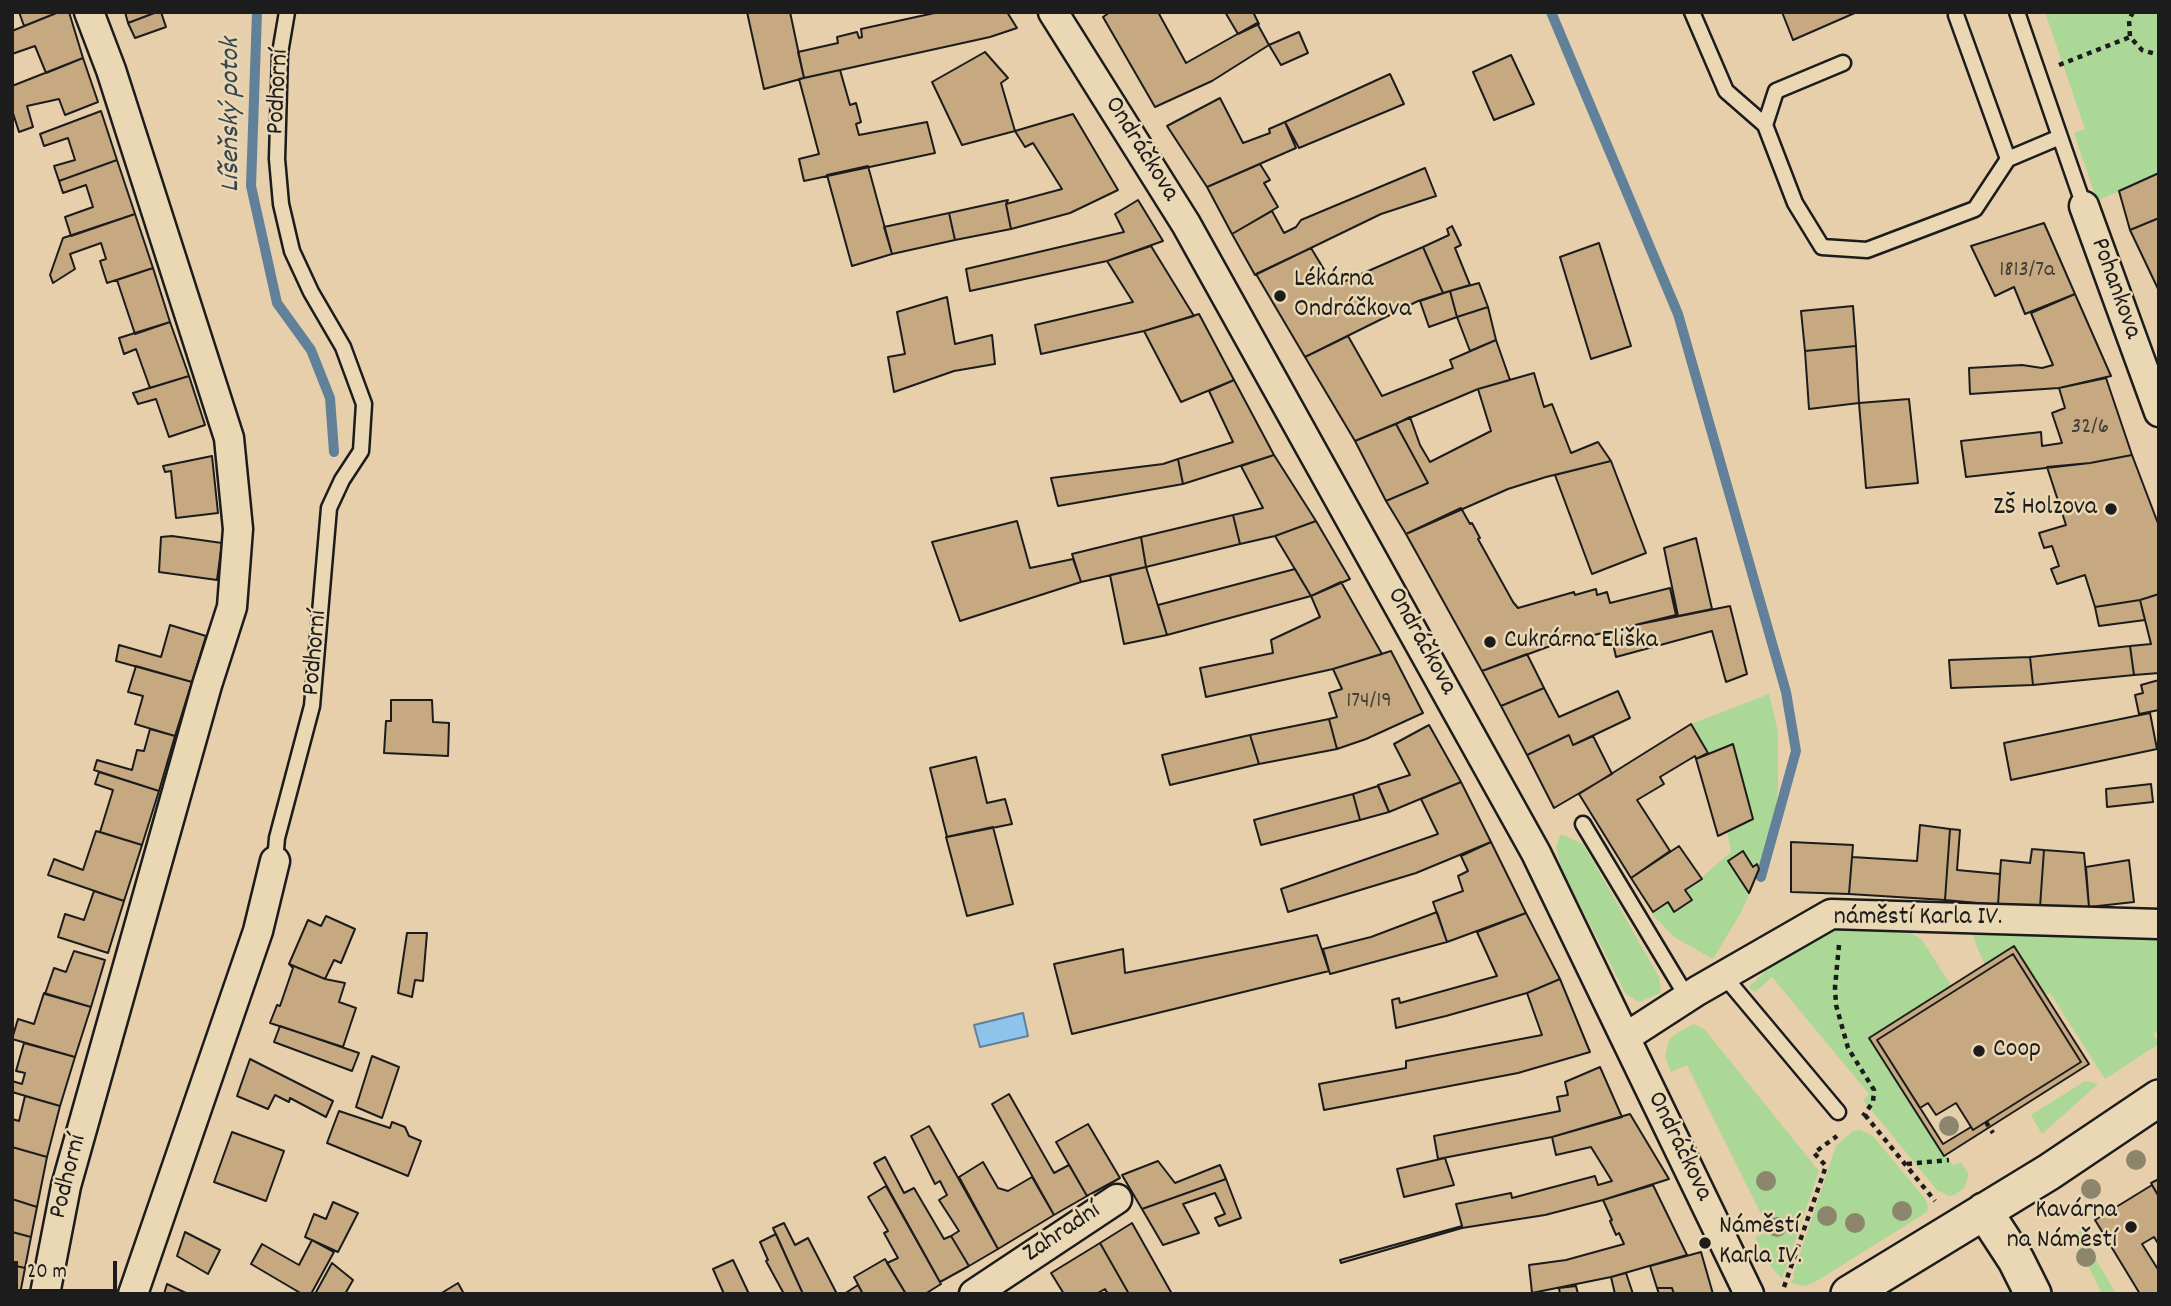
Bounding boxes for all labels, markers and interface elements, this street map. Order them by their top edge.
water label: Líšeňský potok [216,38,250,192]
street label: Podhorní [262,48,298,136]
street label: Ondráčkova [1096,92,1184,208]
street label: Pohankova [2081,234,2147,344]
house number: 1813/7a [1999,258,2055,286]
place label: Lékárna Ondráčkova [1294,265,1411,326]
marker: Lékárna Ondráčkova [1272,288,1288,304]
house number: 32/6 [2071,415,2109,443]
place label: ZŠ Holzova [1993,493,2097,525]
marker: ZŠ Holzova [2103,501,2119,517]
street label: Ondráčkova [1378,583,1462,701]
street label: Podhorní [298,609,336,697]
place label: Cukrárna Eliška [1504,626,1658,658]
marker: Cukrárna Eliška [1482,634,1498,650]
house number: 174/19 [1346,689,1392,717]
street label: náměstí Karla IV. [1834,903,2002,935]
place label: Coop [1993,1035,2041,1067]
marker: Coop [1971,1043,1987,1059]
street label: Ondráčkova [1638,1087,1718,1207]
street label: Podhorní [45,1132,95,1222]
place label: Kavárna na Náměstí [2007,1196,2117,1258]
street label: Zahradní [1018,1197,1108,1271]
place label: Náměstí Karla IV. [1719,1212,1802,1274]
marker: Kavárna na Náměstí [2123,1219,2139,1235]
marker: Náměstí Karla IV. [1697,1235,1713,1251]
scale bar [18,1246,121,1290]
text: 20 m [27,1258,67,1288]

